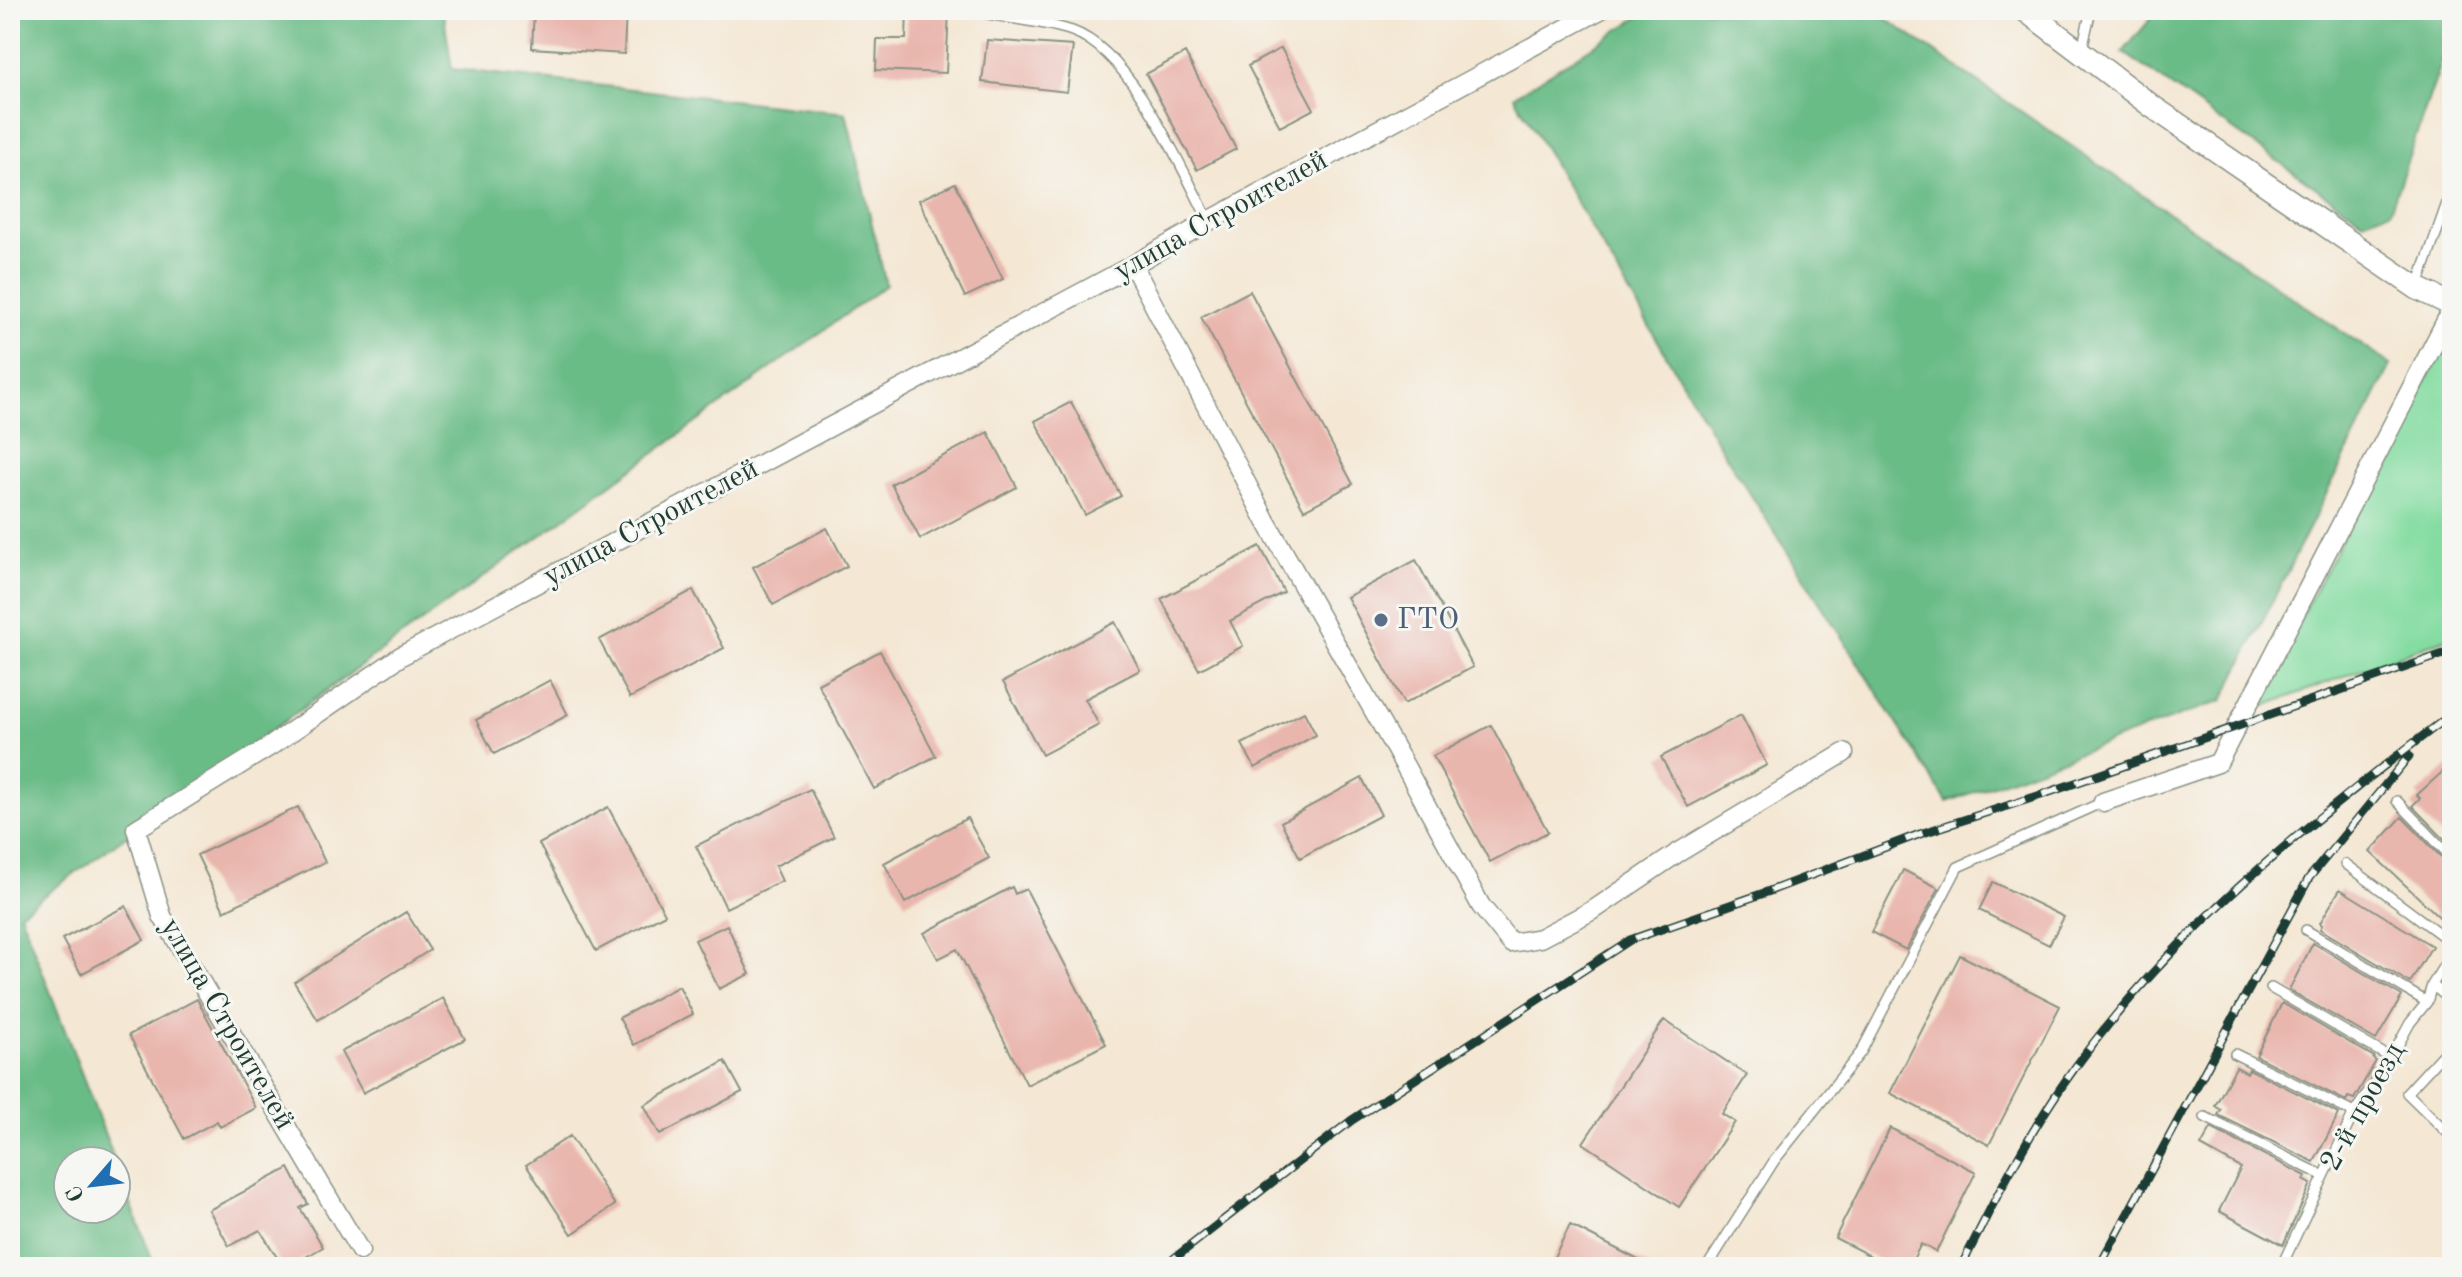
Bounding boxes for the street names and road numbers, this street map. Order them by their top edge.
street label: улица Строителей [1109,145,1333,287]
street label: улица Строителей [538,454,764,592]
street label: улица Строителей [154,913,300,1135]
street label: 2-й проезд [2316,1038,2411,1176]

